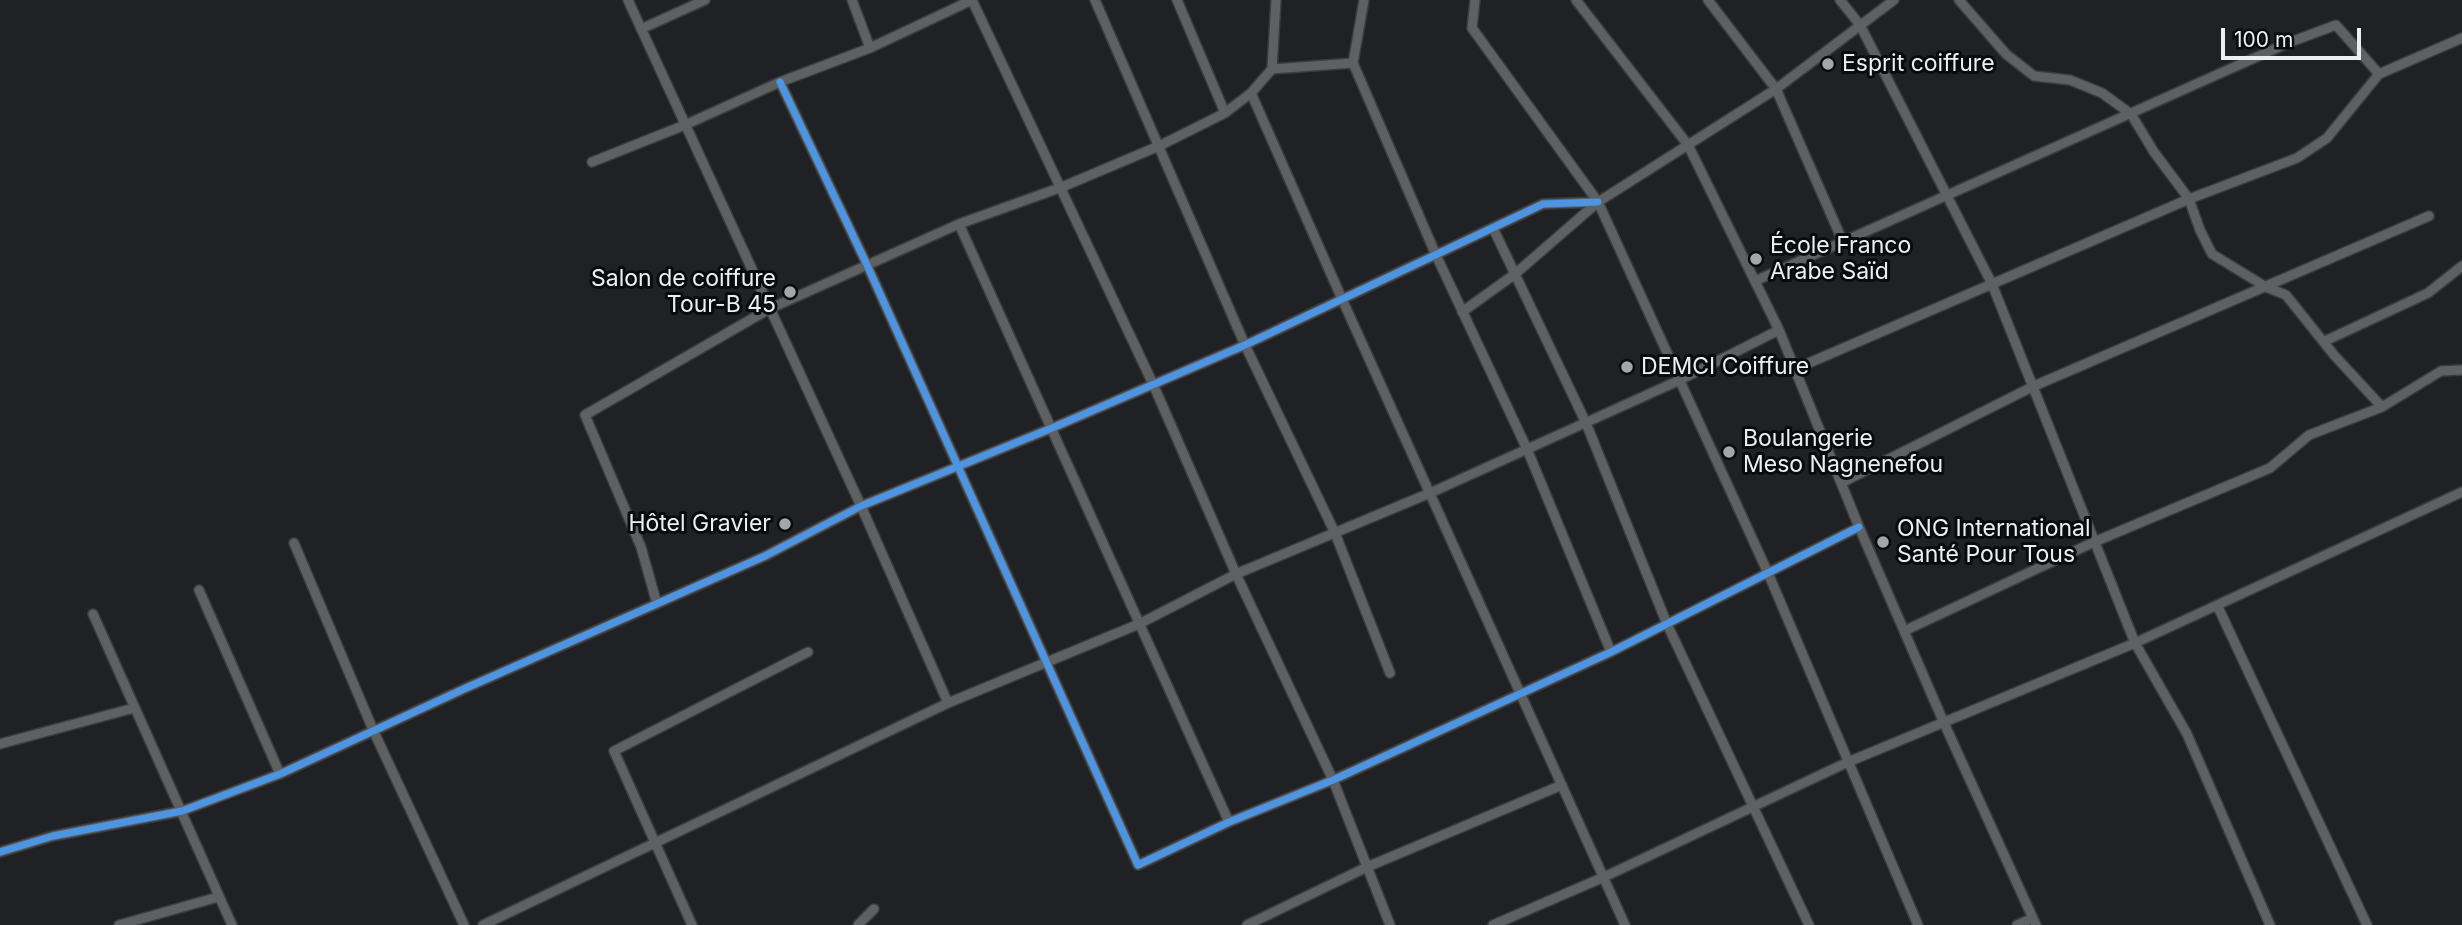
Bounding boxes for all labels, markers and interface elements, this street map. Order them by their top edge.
scale bar [2224,14,2364,58]
text: 100 m [2234,27,2293,52]
place label: Esprit coiffure [1842,50,1995,78]
marker: Esprit coiffure [1820,56,1836,72]
place label: École Franco Arabe Saïd [1770,232,1911,286]
marker: École Franco Arabe Saïd [1748,251,1764,267]
place label: Salon de coiffure Tour-B 45 [591,265,776,319]
marker: Salon de coiffure Tour-B 45 [782,284,798,300]
place label: DEMCI Coiffure [1641,353,1809,381]
marker: DEMCI Coiffure [1619,359,1635,375]
place label: Boulangerie Meso Nagnenefou [1743,425,1943,479]
marker: Boulangerie Meso Nagnenefou [1721,444,1737,460]
place label: Hôtel Gravier [628,510,771,538]
place label: ONG International Santé Pour Tous [1897,515,2091,569]
marker: Hôtel Gravier [777,516,793,532]
marker: ONG International Santé Pour Tous [1875,534,1891,550]

